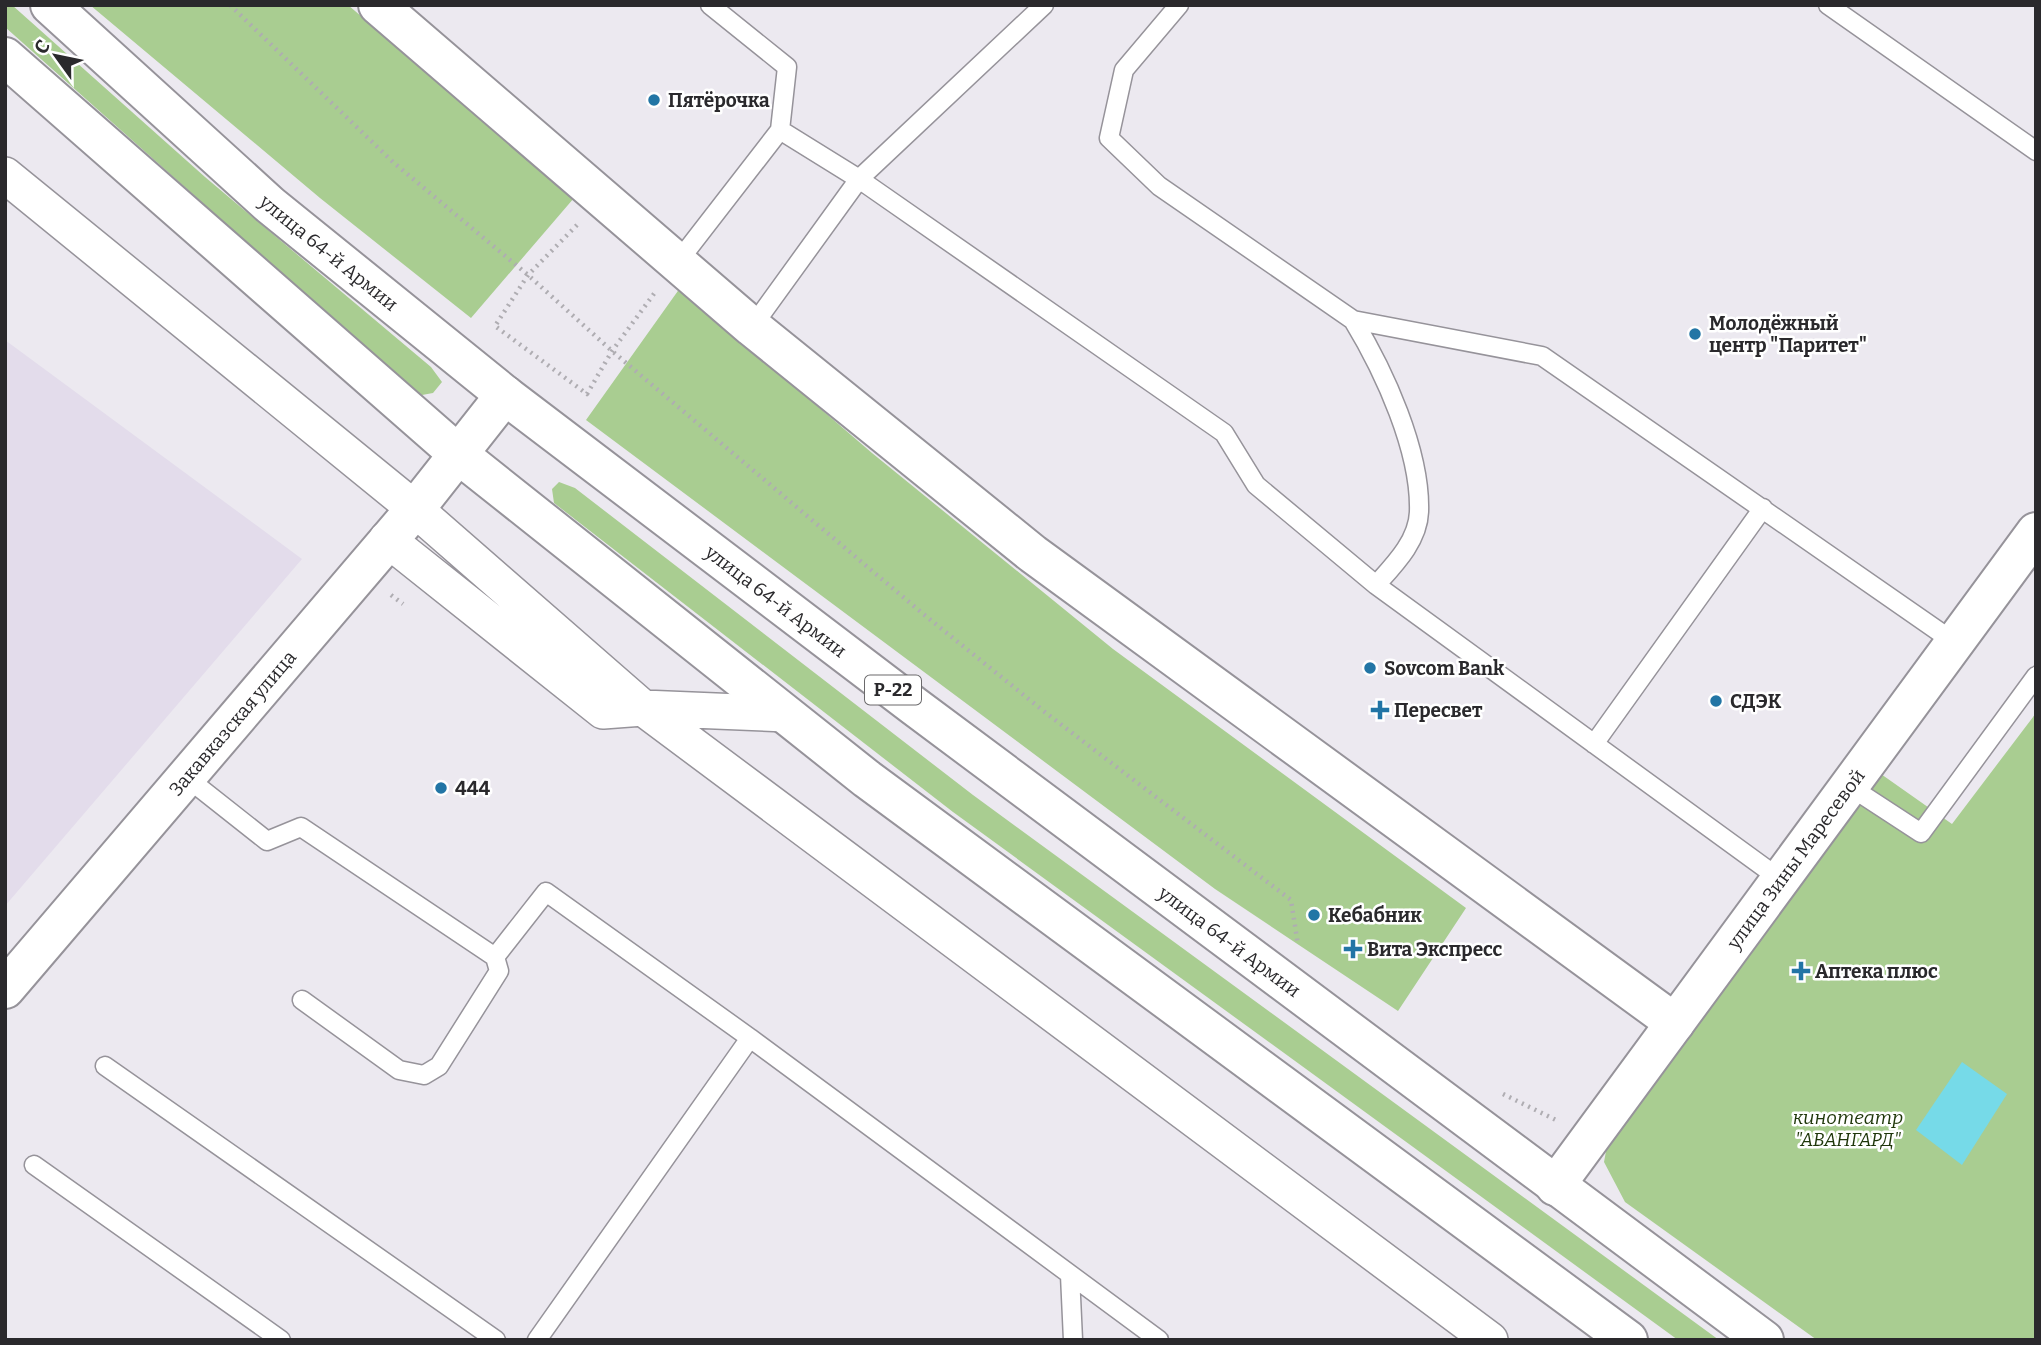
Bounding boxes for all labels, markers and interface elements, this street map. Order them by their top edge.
north arrow [21,21,91,91]
text: С [29,36,55,58]
place label: Пятёрочка [668,89,770,112]
marker: Пятёрочка [646,92,662,108]
street label: улица 64-й Армии [254,189,403,315]
place label: Молодёжный центр "Паритет" [1709,312,1867,357]
marker: Молодёжный центр "Паритет" [1687,326,1703,342]
street label: улица 64-й Армии [700,540,851,662]
street label: Закавказская улица [164,645,301,800]
place label: Sovcom Bank [1384,657,1505,680]
marker: Sovcom Bank [1362,660,1378,676]
road number: Р-22 [865,676,921,704]
place label: СДЭК [1730,690,1782,713]
marker: СДЭК [1708,693,1724,709]
place label: Пересвет [1394,699,1483,722]
marker: Пересвет [1372,702,1388,718]
street label: улица Зины Маресевой [1721,765,1869,954]
place label: 444 [455,777,491,800]
marker: 444 [433,780,449,796]
street label: улица 64-й Армии [1153,880,1305,1002]
place label: Кебабник [1328,904,1422,927]
marker: Кебабник [1306,907,1322,923]
place label: Вита Экспресс [1367,938,1503,961]
marker: Вита Экспресс [1345,941,1361,957]
place label: Аптека плюс [1815,960,1938,983]
marker: Аптека плюс [1793,963,1809,979]
park label: кинотеатр "АВАНГАРД" [1793,1106,1903,1151]

